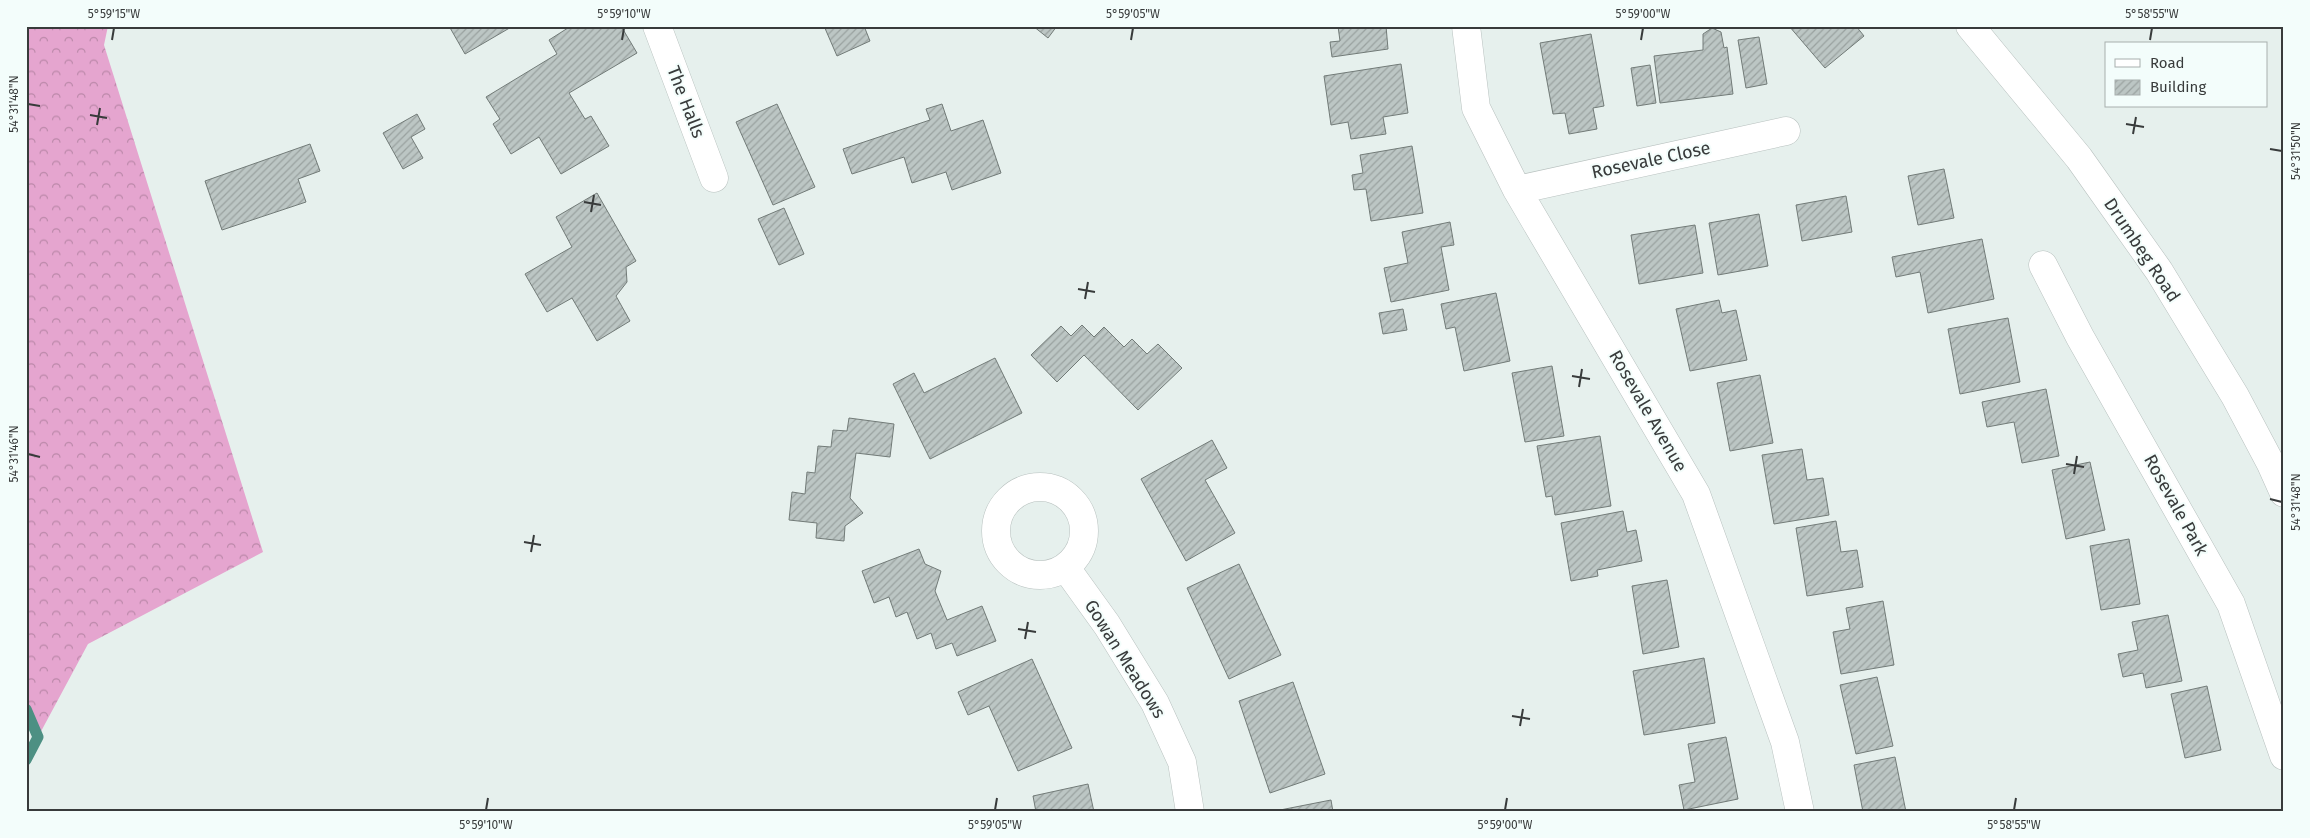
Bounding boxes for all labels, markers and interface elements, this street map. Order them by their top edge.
text: 5°59'15"W [88,7,140,21]
text: 5°59'10"W [597,7,651,21]
text: 5°59'05"W [1106,7,1160,21]
text: 5°59'00"W [1616,7,1670,21]
text: 5°58'55"W [2125,7,2179,21]
legend [2105,42,2268,108]
text: Road [2150,54,2185,72]
street label: The Halls [662,63,710,141]
text: 54°31'48"N [7,75,21,133]
text: Building [2150,78,2206,96]
text: 54°31'50"N [2289,122,2303,180]
street label: Rosevale Close [1590,137,1712,183]
street label: Drumbeg Road [2099,194,2185,306]
street label: Rosevale Avenue [1604,346,1692,476]
text: 54°31'46"N [7,425,21,483]
street label: Rosevale Park [2139,450,2213,560]
text: 54°31'48"N [2289,473,2303,531]
street label: Gowan Meadows [1080,596,1170,722]
text: 5°59'10"W [459,818,513,832]
text: 5°59'05"W [968,818,1022,832]
text: 5°59'00"W [1478,818,1532,832]
text: 5°58'55"W [1987,818,2041,832]

